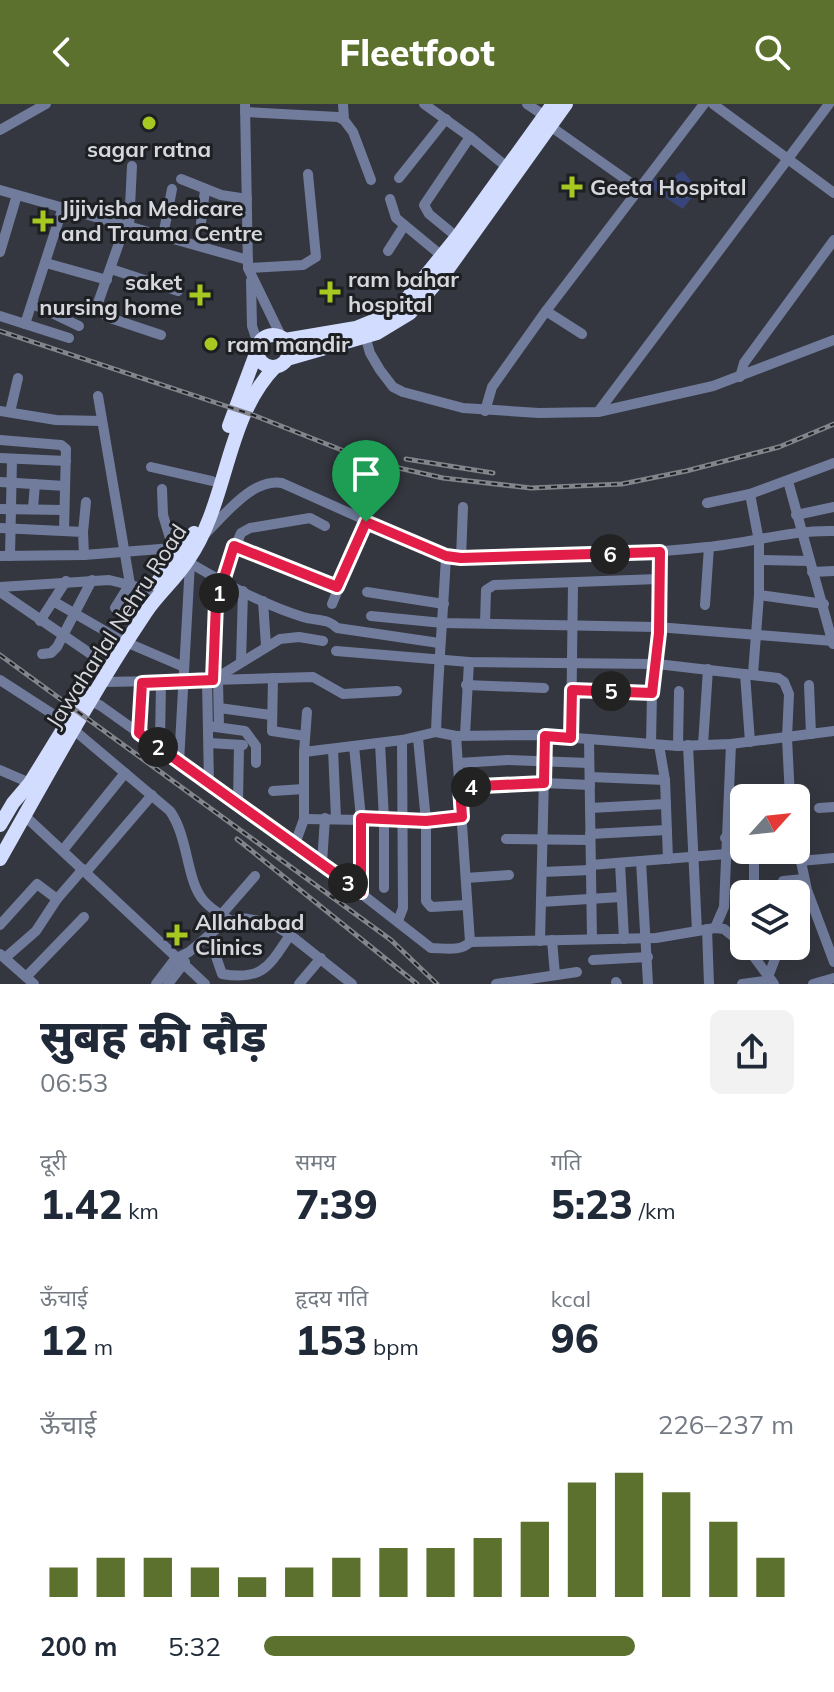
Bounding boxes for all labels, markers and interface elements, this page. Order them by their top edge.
icon: back [40,30,84,74]
text: Fleetfoot [339,30,495,75]
icon: search [750,30,794,74]
marker: sagar ratna [140,114,158,132]
place label: sagar ratna [87,135,211,163]
place label: Geeta Hospital [590,173,747,201]
marker: Geeta Hospital [561,176,583,198]
place label: Jijivisha Medicare and Trauma Centre [61,194,263,247]
marker: Jijivisha Medicare and Trauma Centre [32,210,54,232]
place label: ram bahar hospital [348,265,459,318]
place label: saket nursing home [39,268,182,321]
marker: ram bahar hospital [319,281,341,303]
marker: saket nursing home [189,284,211,306]
place label: ram mandir [227,330,350,358]
marker: ram mandir [202,335,220,353]
pin [332,440,400,522]
icon: arrive [344,452,388,496]
street label: Jawaharlal Nehru Road [40,519,192,733]
pin: 6 [590,534,630,574]
text: 6 [603,540,617,568]
pin: 1 [199,573,239,613]
text: 1 [212,579,226,607]
pin: 5 [591,671,631,711]
text: 5 [604,677,618,705]
pin: 2 [138,727,178,767]
text: 2 [151,733,165,761]
pin: 4 [451,767,491,807]
text: 4 [464,773,478,801]
north arrow [730,784,810,864]
map controls [730,784,810,960]
pin: 3 [328,863,368,903]
text: 3 [341,869,355,897]
button: layers [730,880,810,960]
place label: Allahabad Clinics [195,908,304,961]
marker: Allahabad Clinics [166,924,188,946]
text: सुबह की दौड़ [40,1008,266,1063]
button: share [710,1010,794,1094]
text: 06:53 [40,1066,108,1099]
text: दूरी [40,1148,66,1176]
text: समय [295,1148,336,1176]
text: गति [551,1148,581,1176]
text: 1.42 [40,1179,122,1229]
text: 7:39 [295,1179,378,1229]
text: 5:23 [551,1179,633,1229]
text: km [122,1197,159,1225]
text: /km [633,1197,676,1225]
text: ऊँचाई [40,1284,88,1312]
text: हृदय गति [295,1284,368,1312]
text: kcal [551,1285,591,1313]
text: 96 [551,1313,599,1363]
text: 12 [40,1315,88,1365]
text: 153 [295,1315,367,1365]
text: m [88,1333,113,1361]
text: bpm [367,1333,419,1361]
text: ऊँचाई [40,1408,96,1441]
text: 226–237 m [658,1408,794,1441]
text: 200 m [40,1630,117,1663]
text: 5:32 [168,1630,221,1663]

